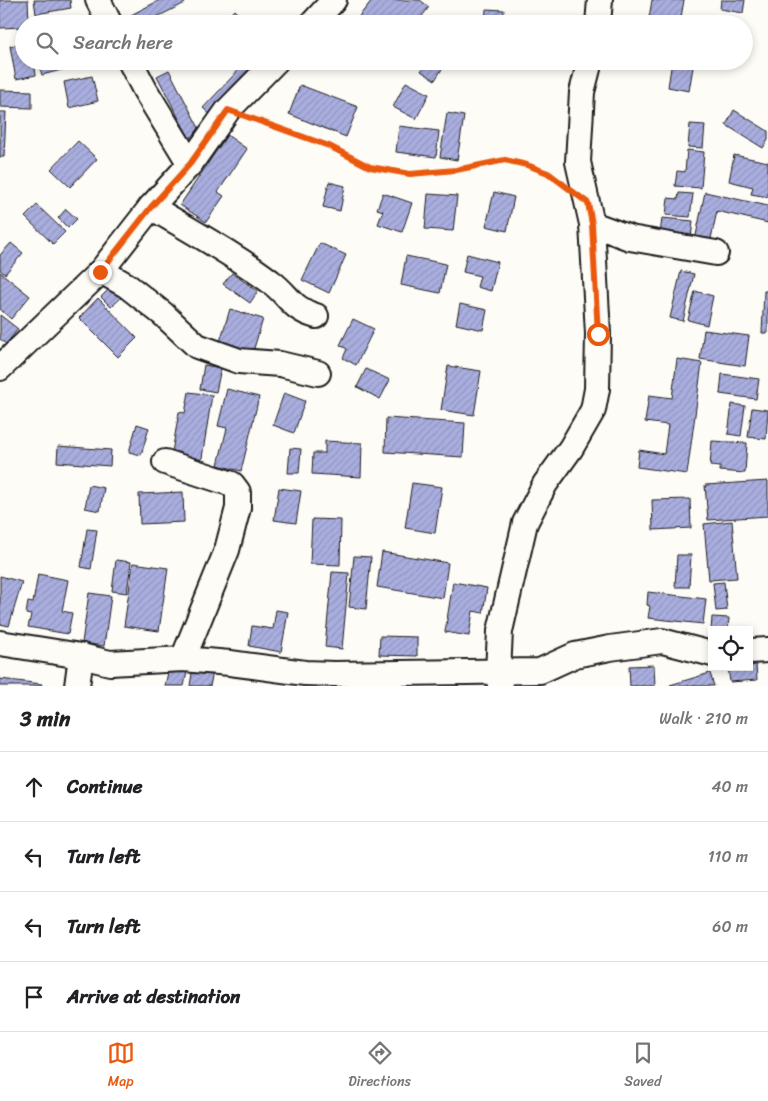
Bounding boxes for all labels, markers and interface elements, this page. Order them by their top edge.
search box [15,15,753,70]
text: Search here [73,26,173,59]
icon: search [33,29,61,57]
route end [89,261,112,284]
route start [587,323,610,346]
map controls [708,626,753,671]
button: locate [708,626,753,671]
text: 3 min [20,700,70,738]
text: Walk · 210 m [659,704,748,733]
text: Continue [67,770,143,803]
text: 40 m [711,772,748,801]
icon: ahead [20,773,48,801]
text: Turn left [67,840,140,873]
text: 110 m [708,842,748,871]
icon: left [20,843,48,871]
text: Turn left [67,910,140,943]
text: 60 m [712,912,748,941]
icon: left [20,913,48,941]
text: Arrive at destination [67,980,240,1013]
icon: arrive [20,983,48,1011]
tab: Map [107,1039,135,1094]
tab: Directions [348,1039,411,1094]
tab: Saved [624,1039,661,1094]

